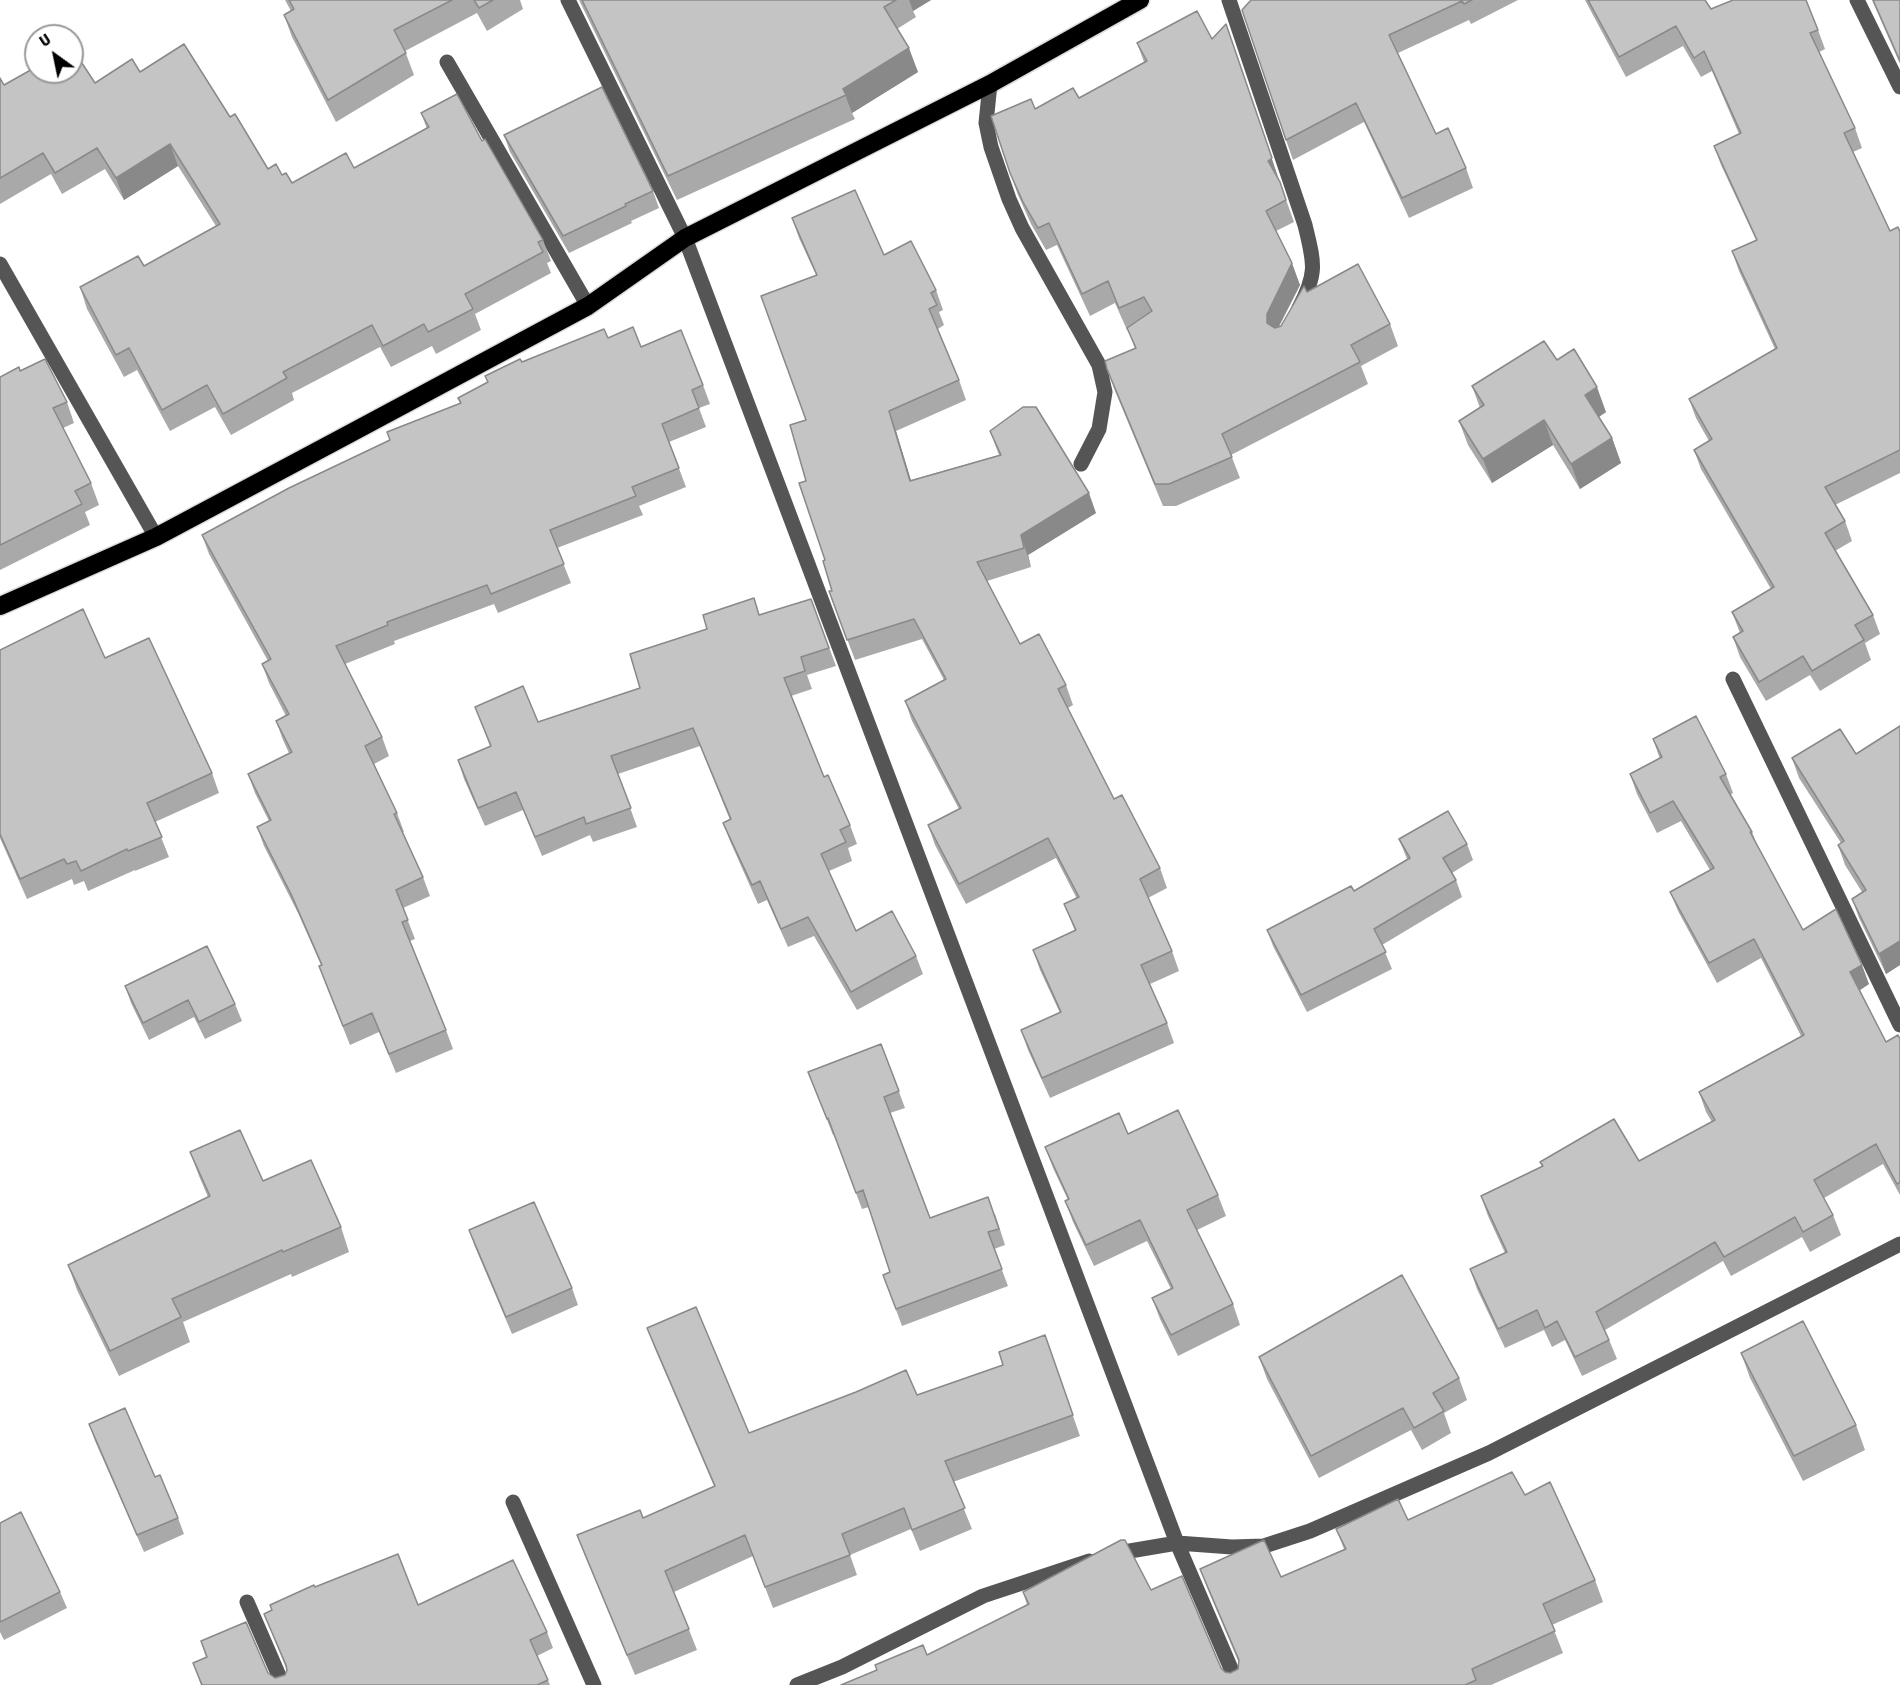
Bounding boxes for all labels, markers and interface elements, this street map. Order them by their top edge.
north arrow [24,24,84,84]
text: U [36,30,54,51]

